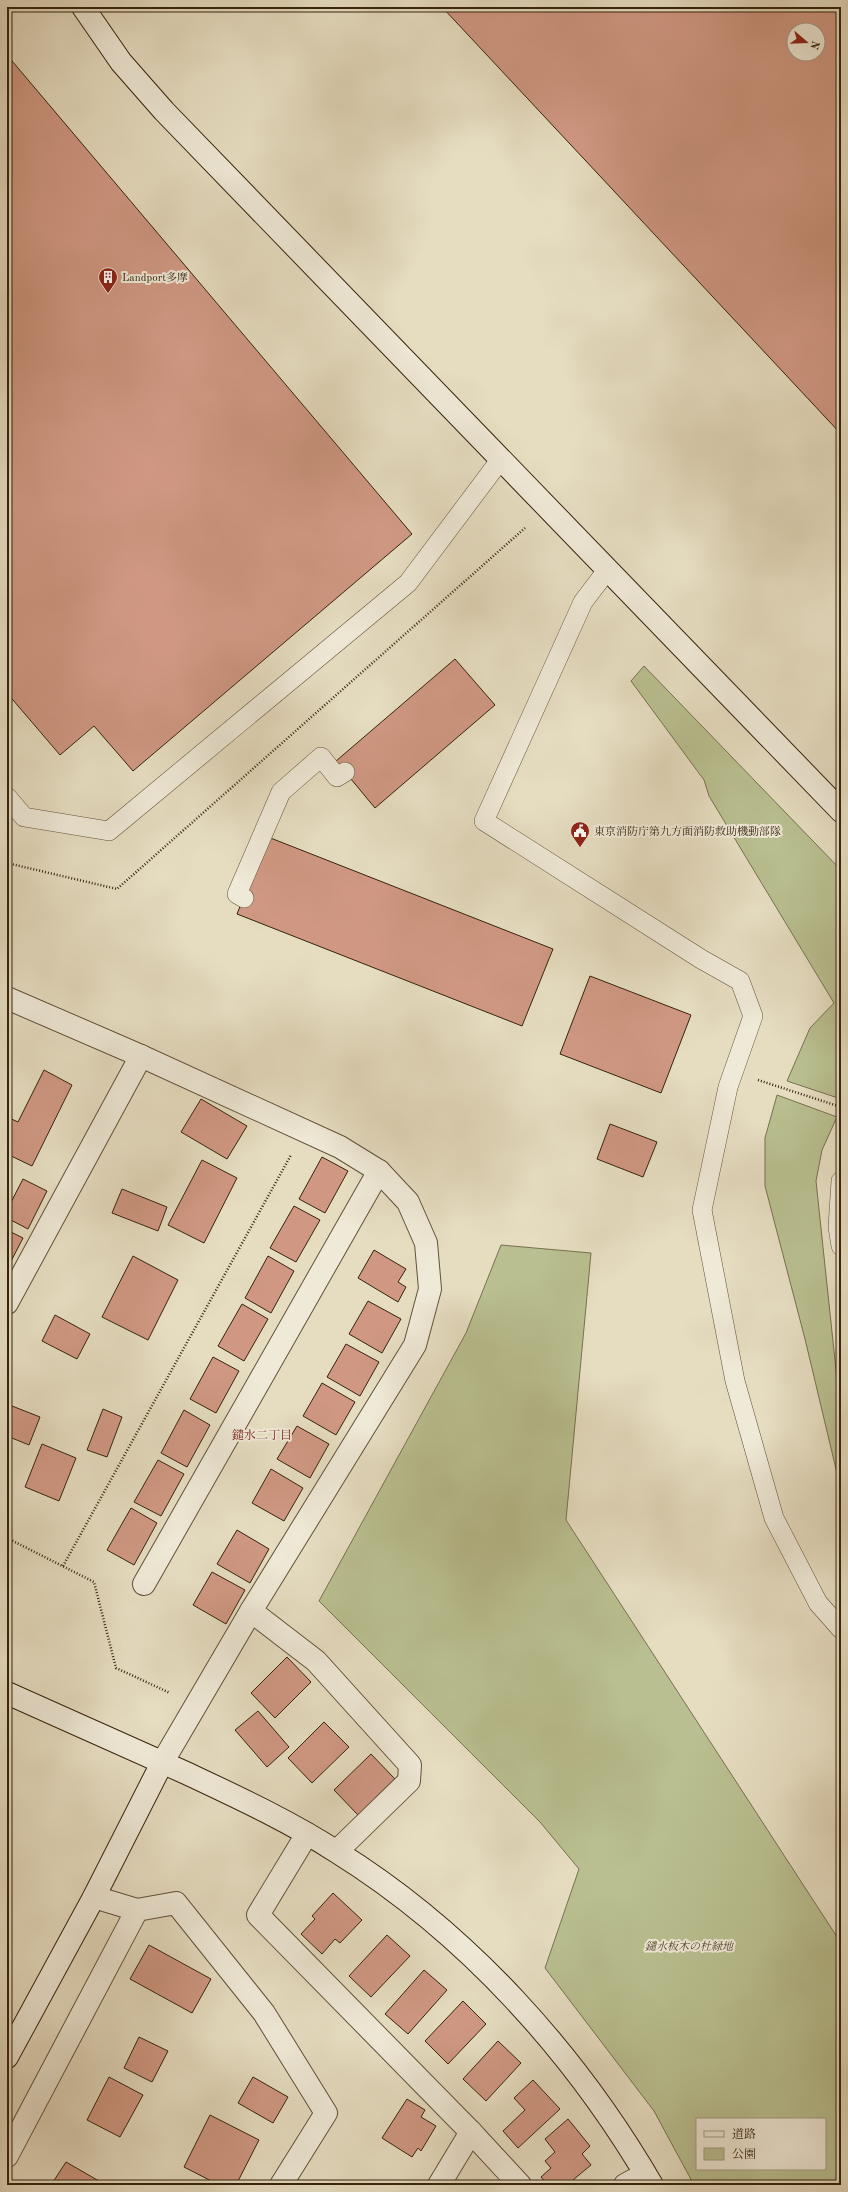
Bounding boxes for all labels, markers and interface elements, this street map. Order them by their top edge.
north arrow [786,22,826,62]
text: N [807,39,821,51]
building icon: Landport多摩 [97,266,119,294]
place label: Landport多摩 [122,271,188,284]
public building icon: 東京消防庁第九方面消防救助機動部隊 [569,820,591,848]
place label: 東京消防庁第九方面消防救助機動部隊 [594,825,781,838]
district label: 鑓水二丁目 [232,1428,292,1442]
park label: 鑓水板木の杜緑地 [645,1940,734,1953]
legend [696,2118,826,2170]
text: 道路 [732,2127,756,2141]
text: 公園 [732,2148,756,2161]

